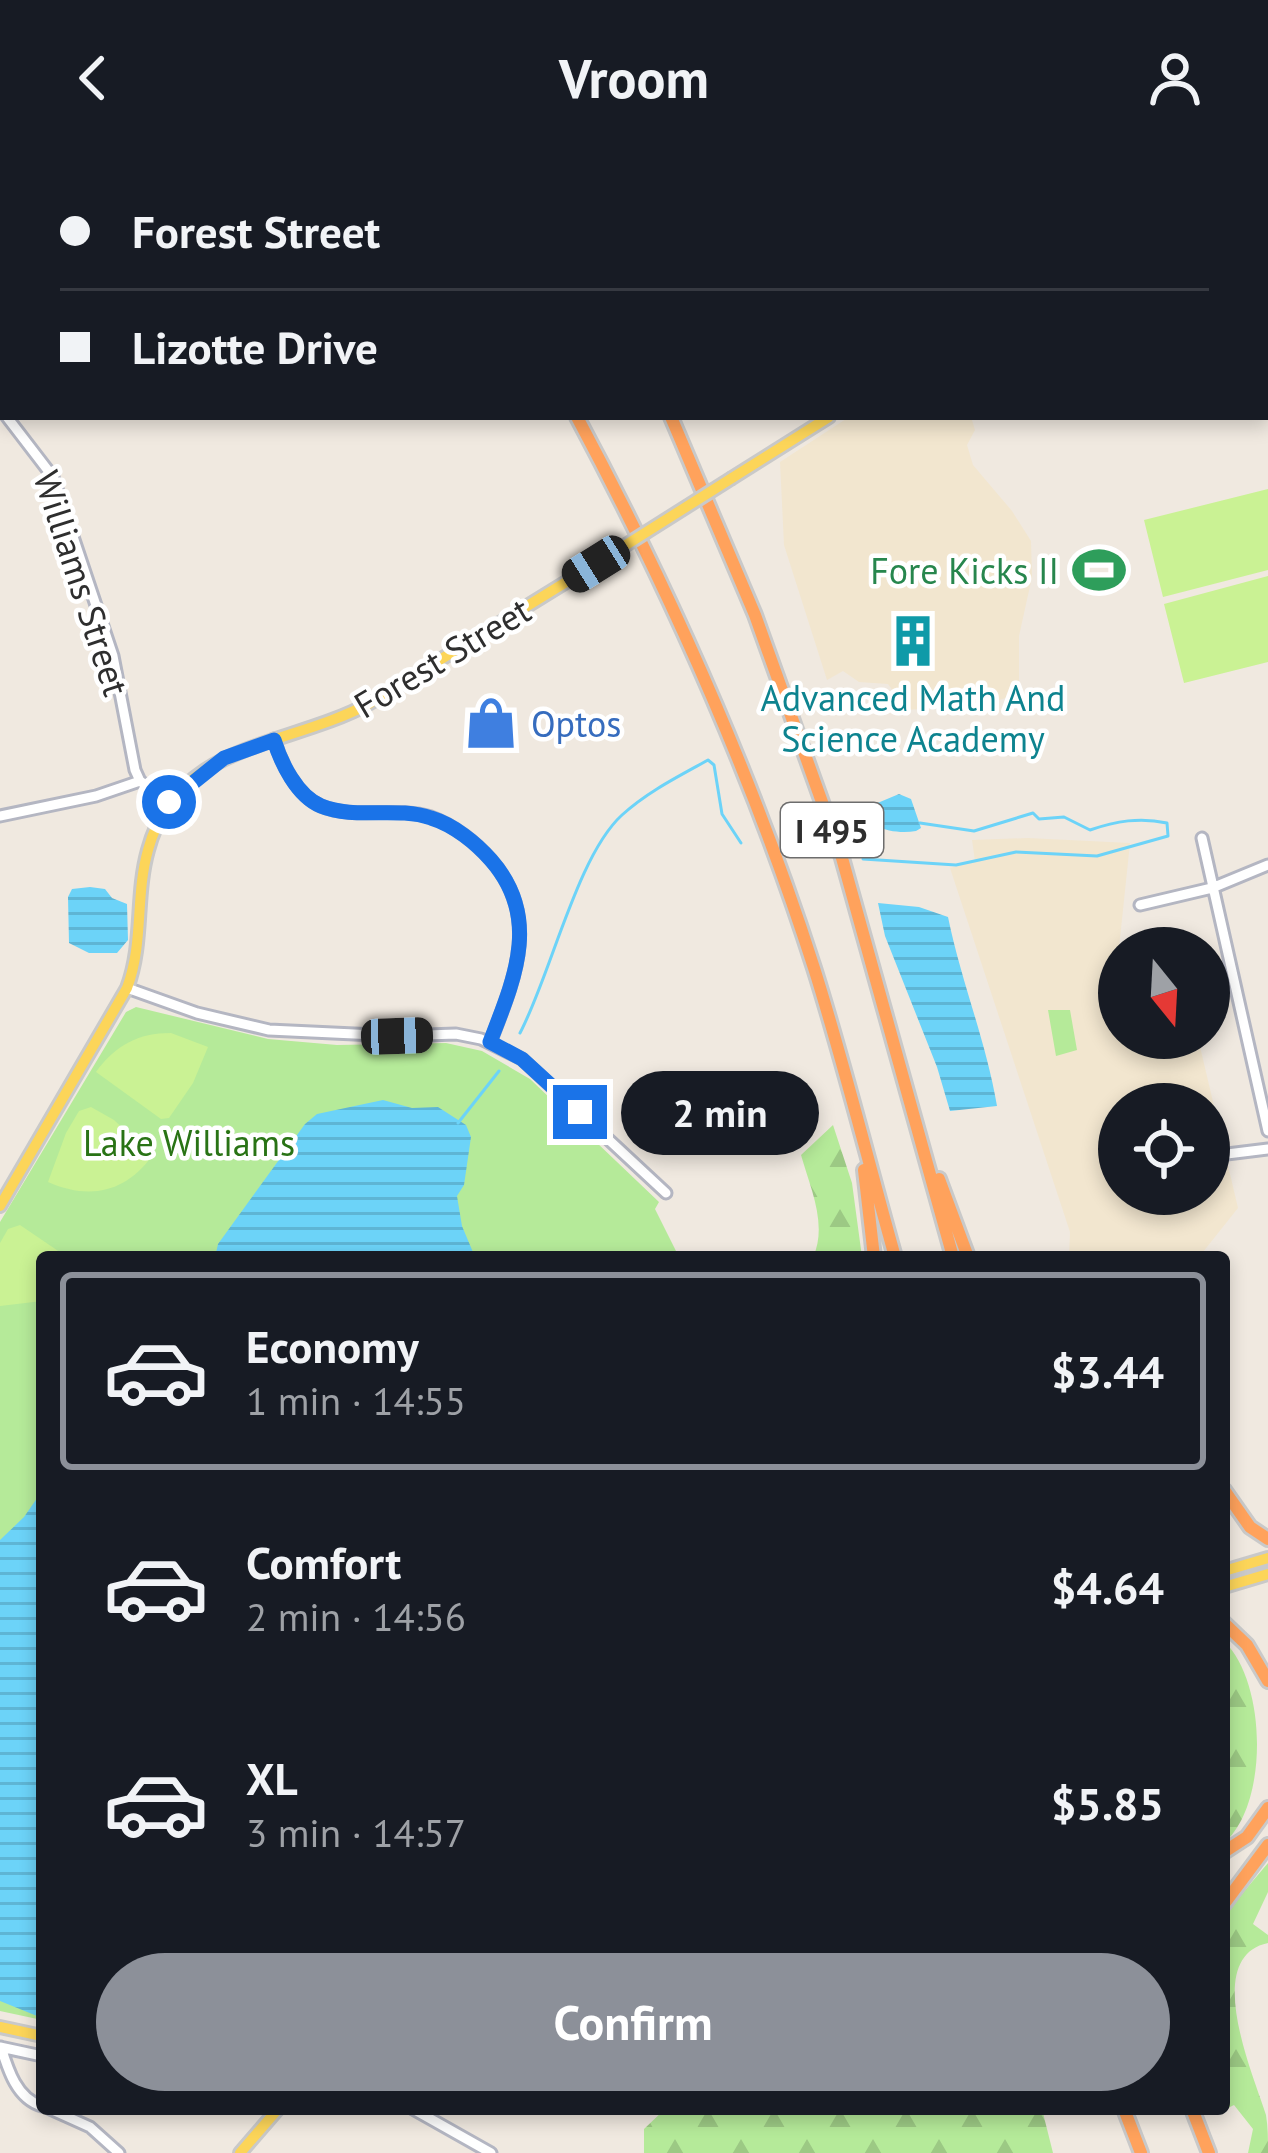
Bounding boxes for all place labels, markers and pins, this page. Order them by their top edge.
sports icon: Fore Kicks II [1070,541,1128,599]
place label: Fore Kicks II [870,547,1059,594]
building icon: Advanced Math And Science Academy [884,612,942,670]
place label: Advanced Math And Science Academy [761,674,1065,762]
shop icon: Optos [462,694,520,752]
place label: Optos [531,700,621,747]

